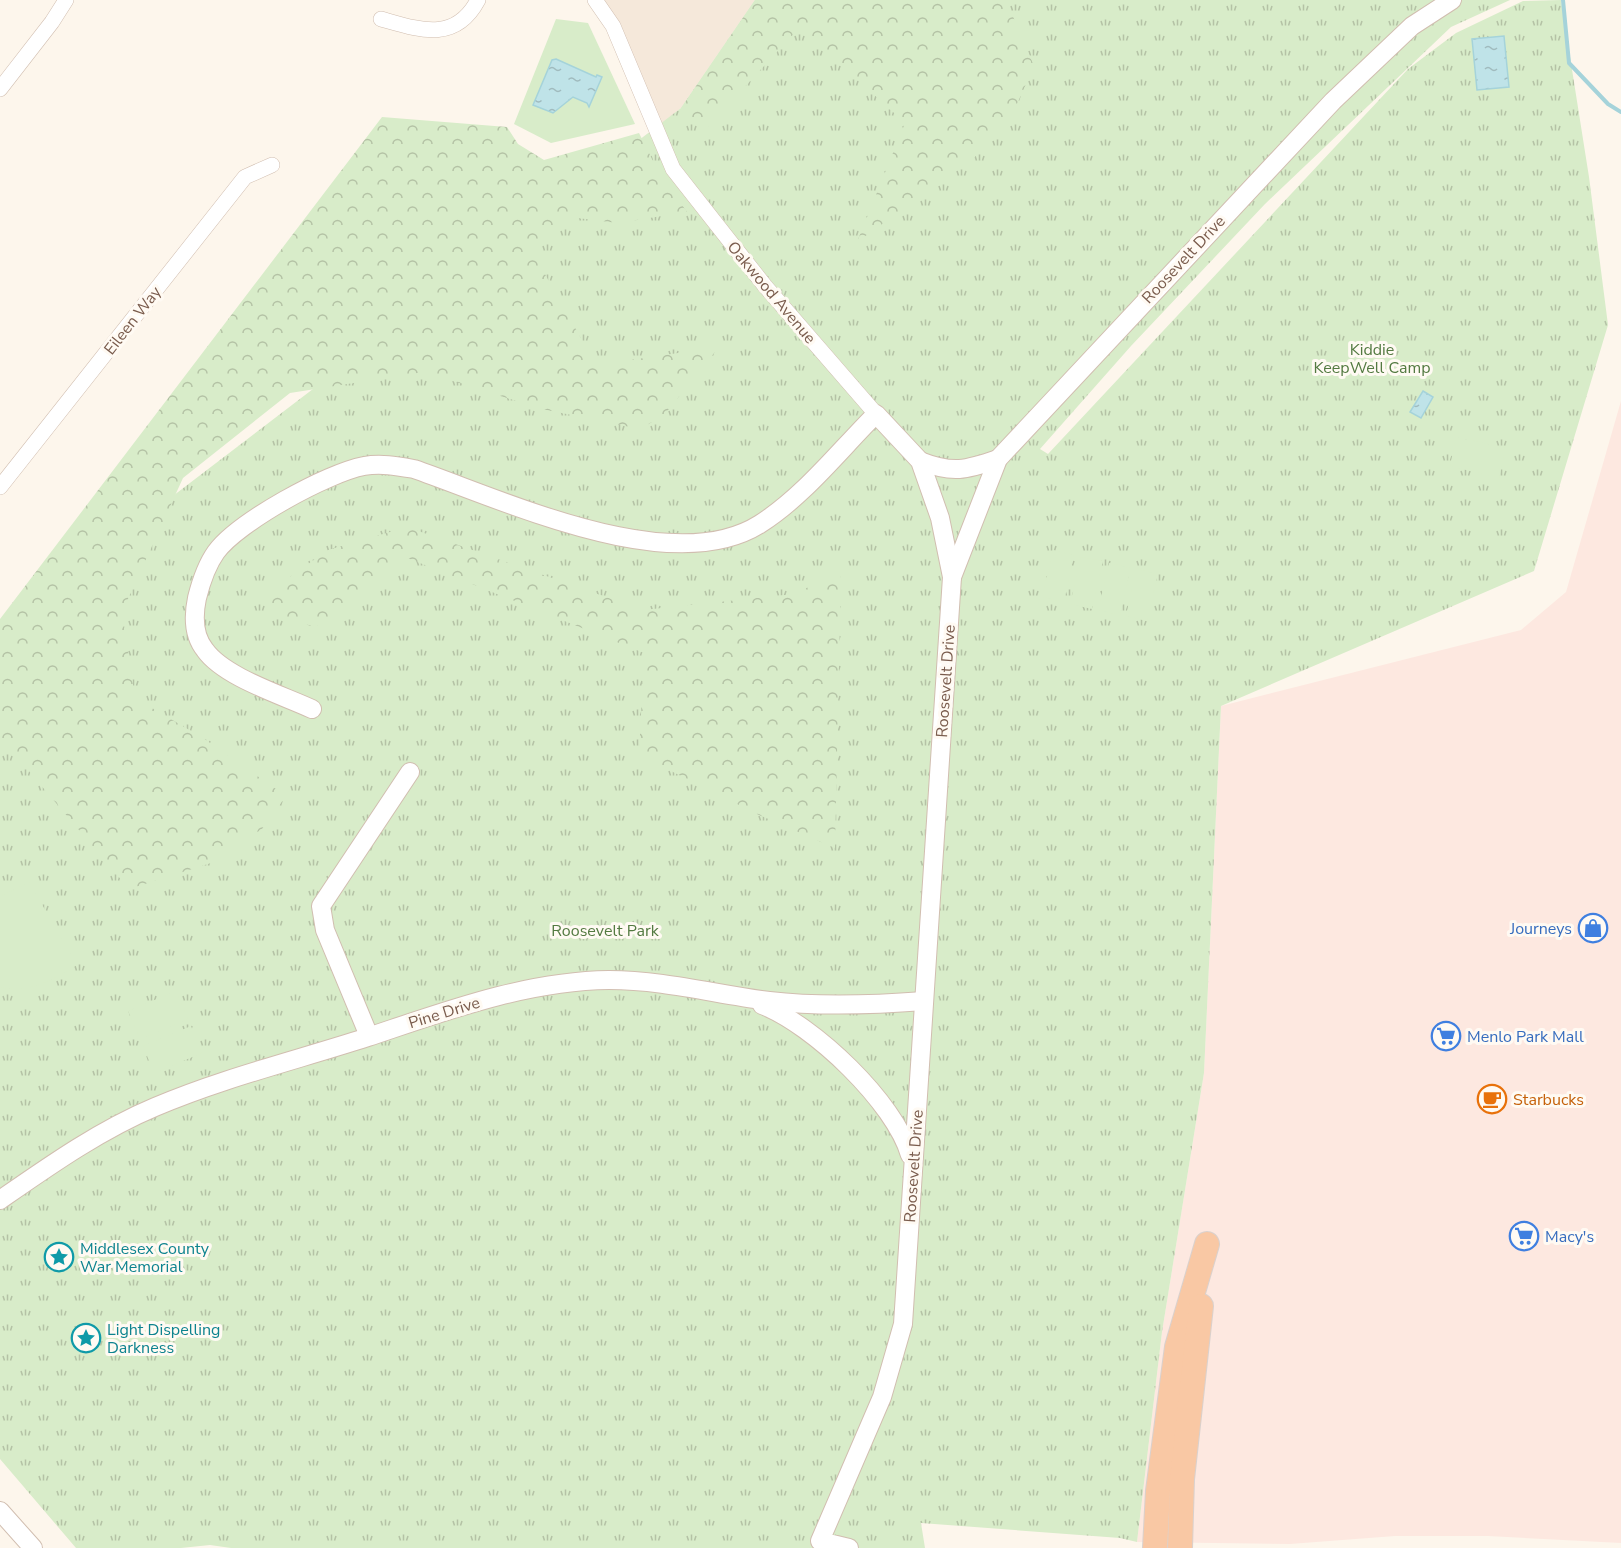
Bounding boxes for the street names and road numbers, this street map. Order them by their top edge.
street label: Roosevelt Drive [1137,211,1230,309]
street label: Oakwood Avenue [722,237,821,349]
street label: Eileen Way [99,281,167,359]
street label: Roosevelt Drive [931,624,961,738]
street label: Pine Drive [406,992,483,1034]
street label: Roosevelt Drive [899,1109,929,1223]

